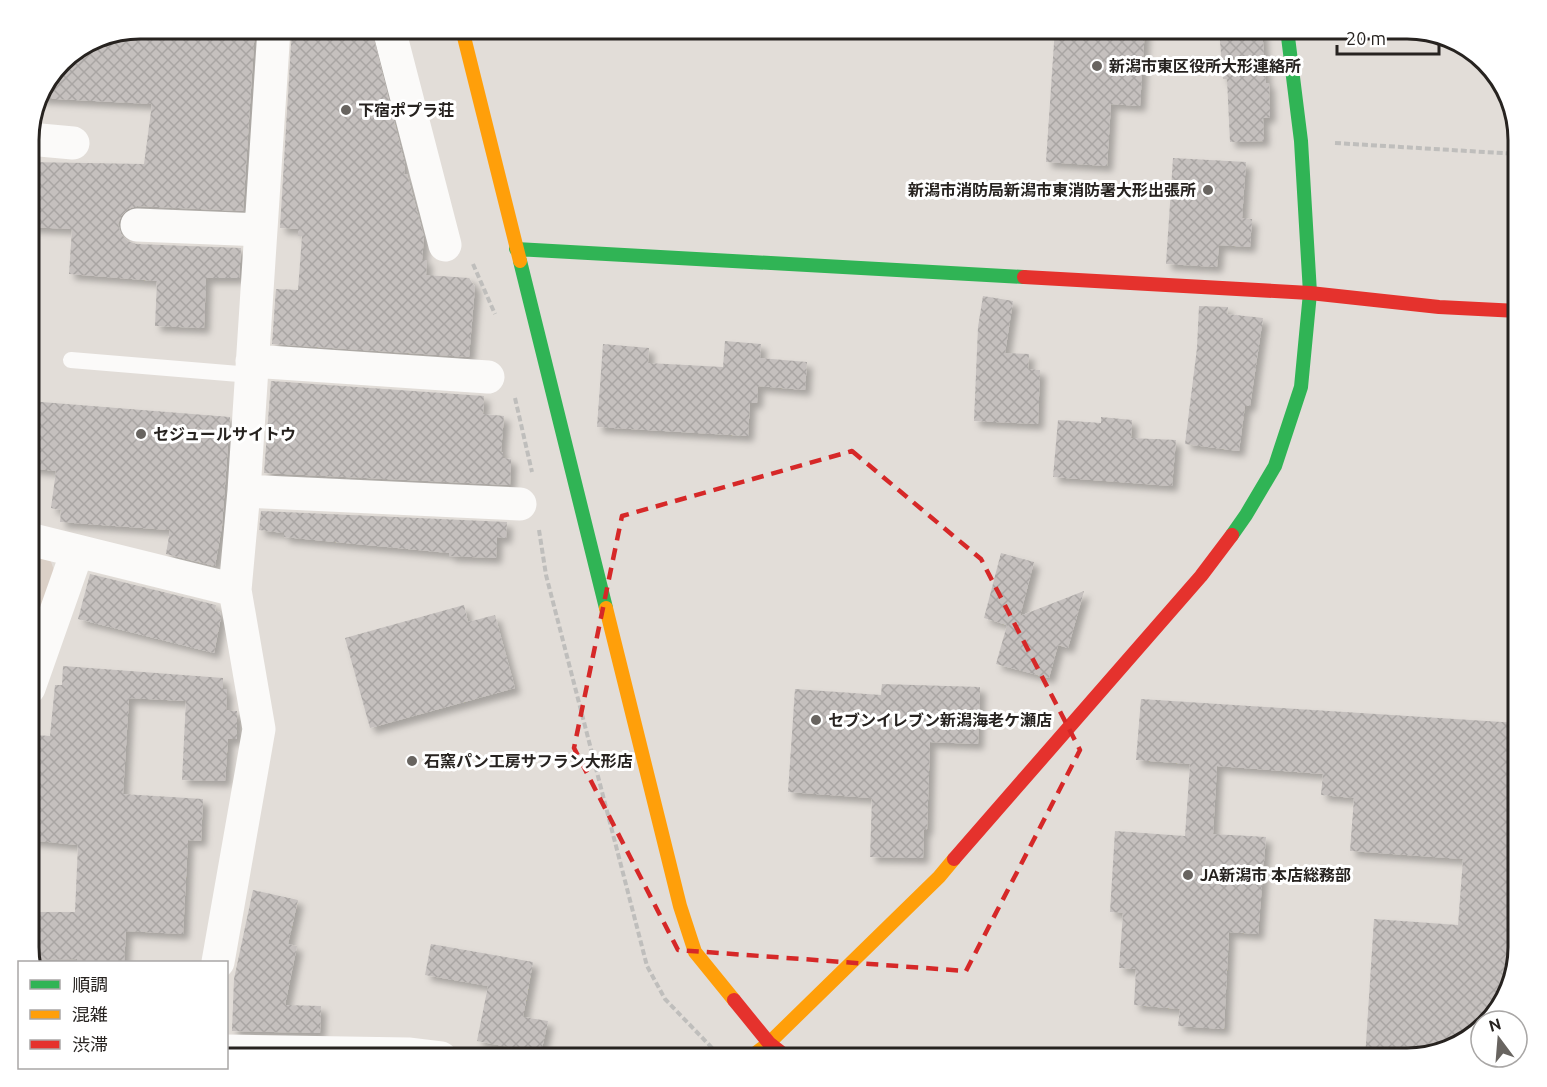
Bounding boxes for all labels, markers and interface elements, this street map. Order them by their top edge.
scale bar [1337,18,1439,56]
text: 20 m [1346,28,1386,48]
place label: 新潟市東区役所大形連絡所 [1109,57,1301,75]
marker: 新潟市東区役所大形連絡所 [1090,59,1104,73]
place label: 下宿ポプラ荘 [358,101,454,119]
marker: 下宿ポプラ荘 [339,103,353,117]
place label: 新潟市消防局新潟市東消防署大形出張所 [908,181,1196,199]
marker: 新潟市消防局新潟市東消防署大形出張所 [1201,183,1215,197]
place label: セジュールサイトウ [153,425,296,443]
marker: セジュールサイトウ [134,427,148,441]
place label: セブンイレブン新潟海老ケ瀬店 [828,711,1052,729]
marker: セブンイレブン新潟海老ケ瀬店 [809,713,823,727]
place label: 石窯パン工房サフラン大形店 [424,752,633,770]
marker: 石窯パン工房サフラン大形店 [405,754,419,768]
place label: JA新潟市 本店総務部 [1200,866,1351,884]
marker: JA新潟市 本店総務部 [1181,868,1195,882]
legend [18,961,228,1069]
text: 順調 [72,974,108,994]
text: 混雑 [72,1004,108,1024]
north arrow [1469,1009,1529,1069]
text: N [1487,1014,1503,1035]
text: 渋滞 [72,1034,108,1054]

